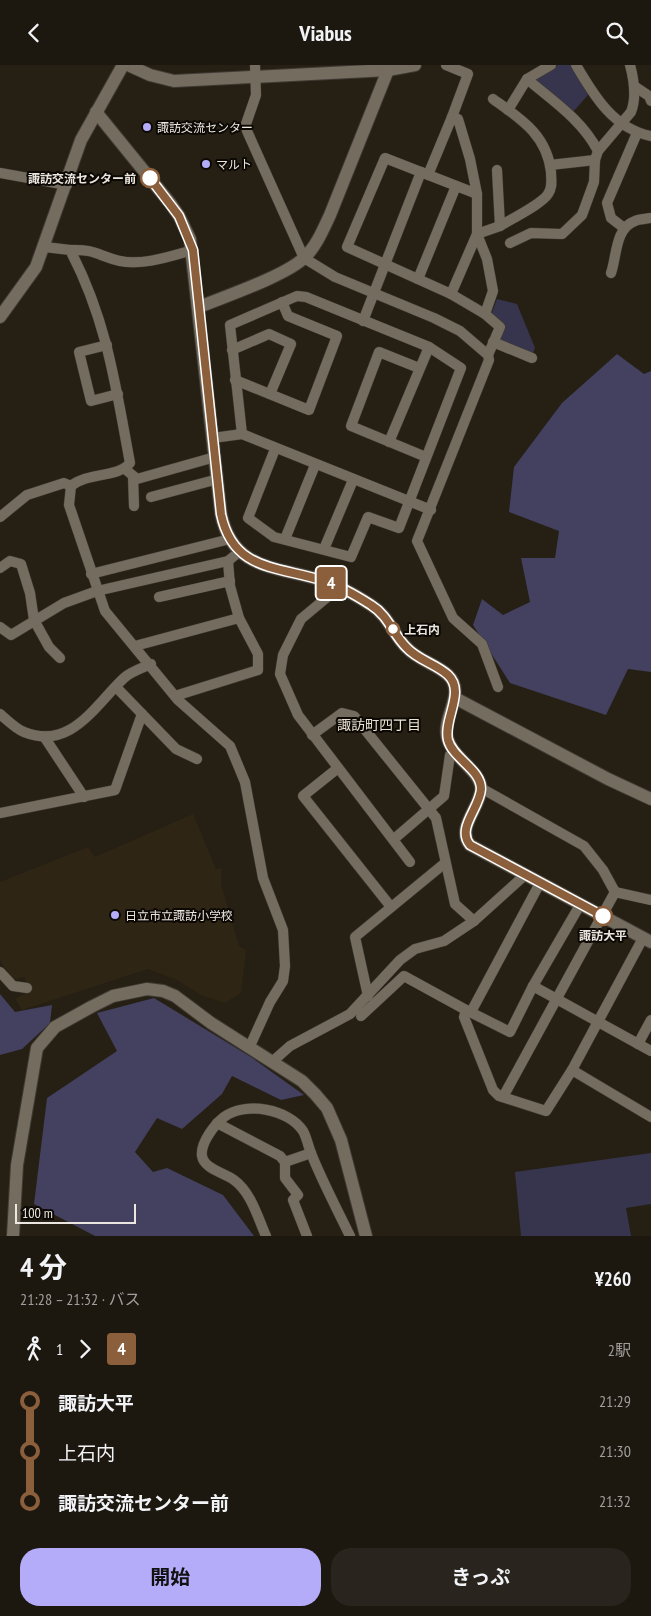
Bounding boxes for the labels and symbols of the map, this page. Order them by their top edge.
place label: 諏訪交流センター [157,120,253,135]
marker: 諏訪交流センター [141,121,153,133]
place label: マルト [216,157,252,172]
marker: マルト [200,158,212,170]
marker: 諏訪交流センター前 [140,168,160,188]
place label: 諏訪交流センター前 [28,171,136,186]
line badge: 4 [315,567,347,599]
marker: 上石内 [386,622,400,636]
place label: 上石内 [404,622,440,637]
district label: 諏訪町四丁目 [337,716,421,734]
marker: 諏訪大平 [593,906,613,926]
place label: 日立市立諏訪小学校 [125,908,233,923]
marker: 日立市立諏訪小学校 [109,909,121,921]
place label: 諏訪大平 [579,928,627,943]
scale bar [15,1201,136,1224]

